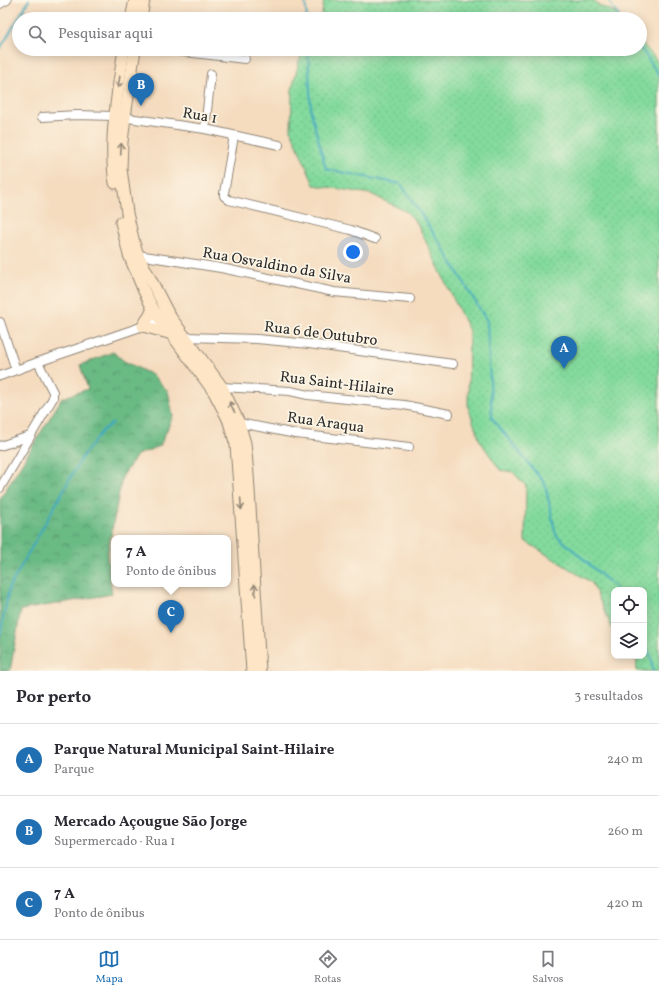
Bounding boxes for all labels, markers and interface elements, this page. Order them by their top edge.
search box [12,12,647,56]
icon: search [26,23,48,45]
text: Pesquisar aqui [58,24,153,45]
pin: B [128,73,154,106]
one-way arrow [115,75,123,88]
street label: Rua 1 [181,103,219,130]
one-way arrow [118,143,125,156]
your location [343,242,363,262]
street label: Rua Osvaldino da Silva [201,243,353,290]
street label: Rua 6 de Outubro [263,317,379,352]
pin: A [551,336,577,369]
street label: Rua Saint-Hilaire [279,367,395,402]
one-way arrow [228,401,235,413]
street label: Rua Araqua [286,408,366,439]
one-way arrow [237,497,244,510]
popup [111,535,231,587]
text: 7 A [126,542,147,563]
text: Ponto de ônibus [126,563,216,581]
one-way arrow [252,584,259,597]
map controls [611,587,647,659]
button: locate [611,587,647,623]
pin: C [158,600,184,633]
button: layers [611,623,647,659]
text: Por perto [16,686,91,709]
text: 3 resultados [574,688,643,706]
text: Parque Natural Municipal Saint-Hilaire [54,740,334,761]
text: A [24,751,34,769]
text: 240 m [607,751,643,769]
text: Parque [54,761,94,779]
text: Mercado Açougue São Jorge [54,812,247,833]
text: B [25,823,33,841]
text: 260 m [608,823,643,841]
text: Supermercado · Rua 1 [54,833,175,851]
text: 7 A [54,884,75,905]
text: C [25,895,33,913]
text: 420 m [606,895,643,913]
text: Ponto de ônibus [54,905,145,923]
tab: Mapa [96,948,123,987]
tab: Rotas [314,948,341,987]
tab: Salvos [532,948,563,987]

